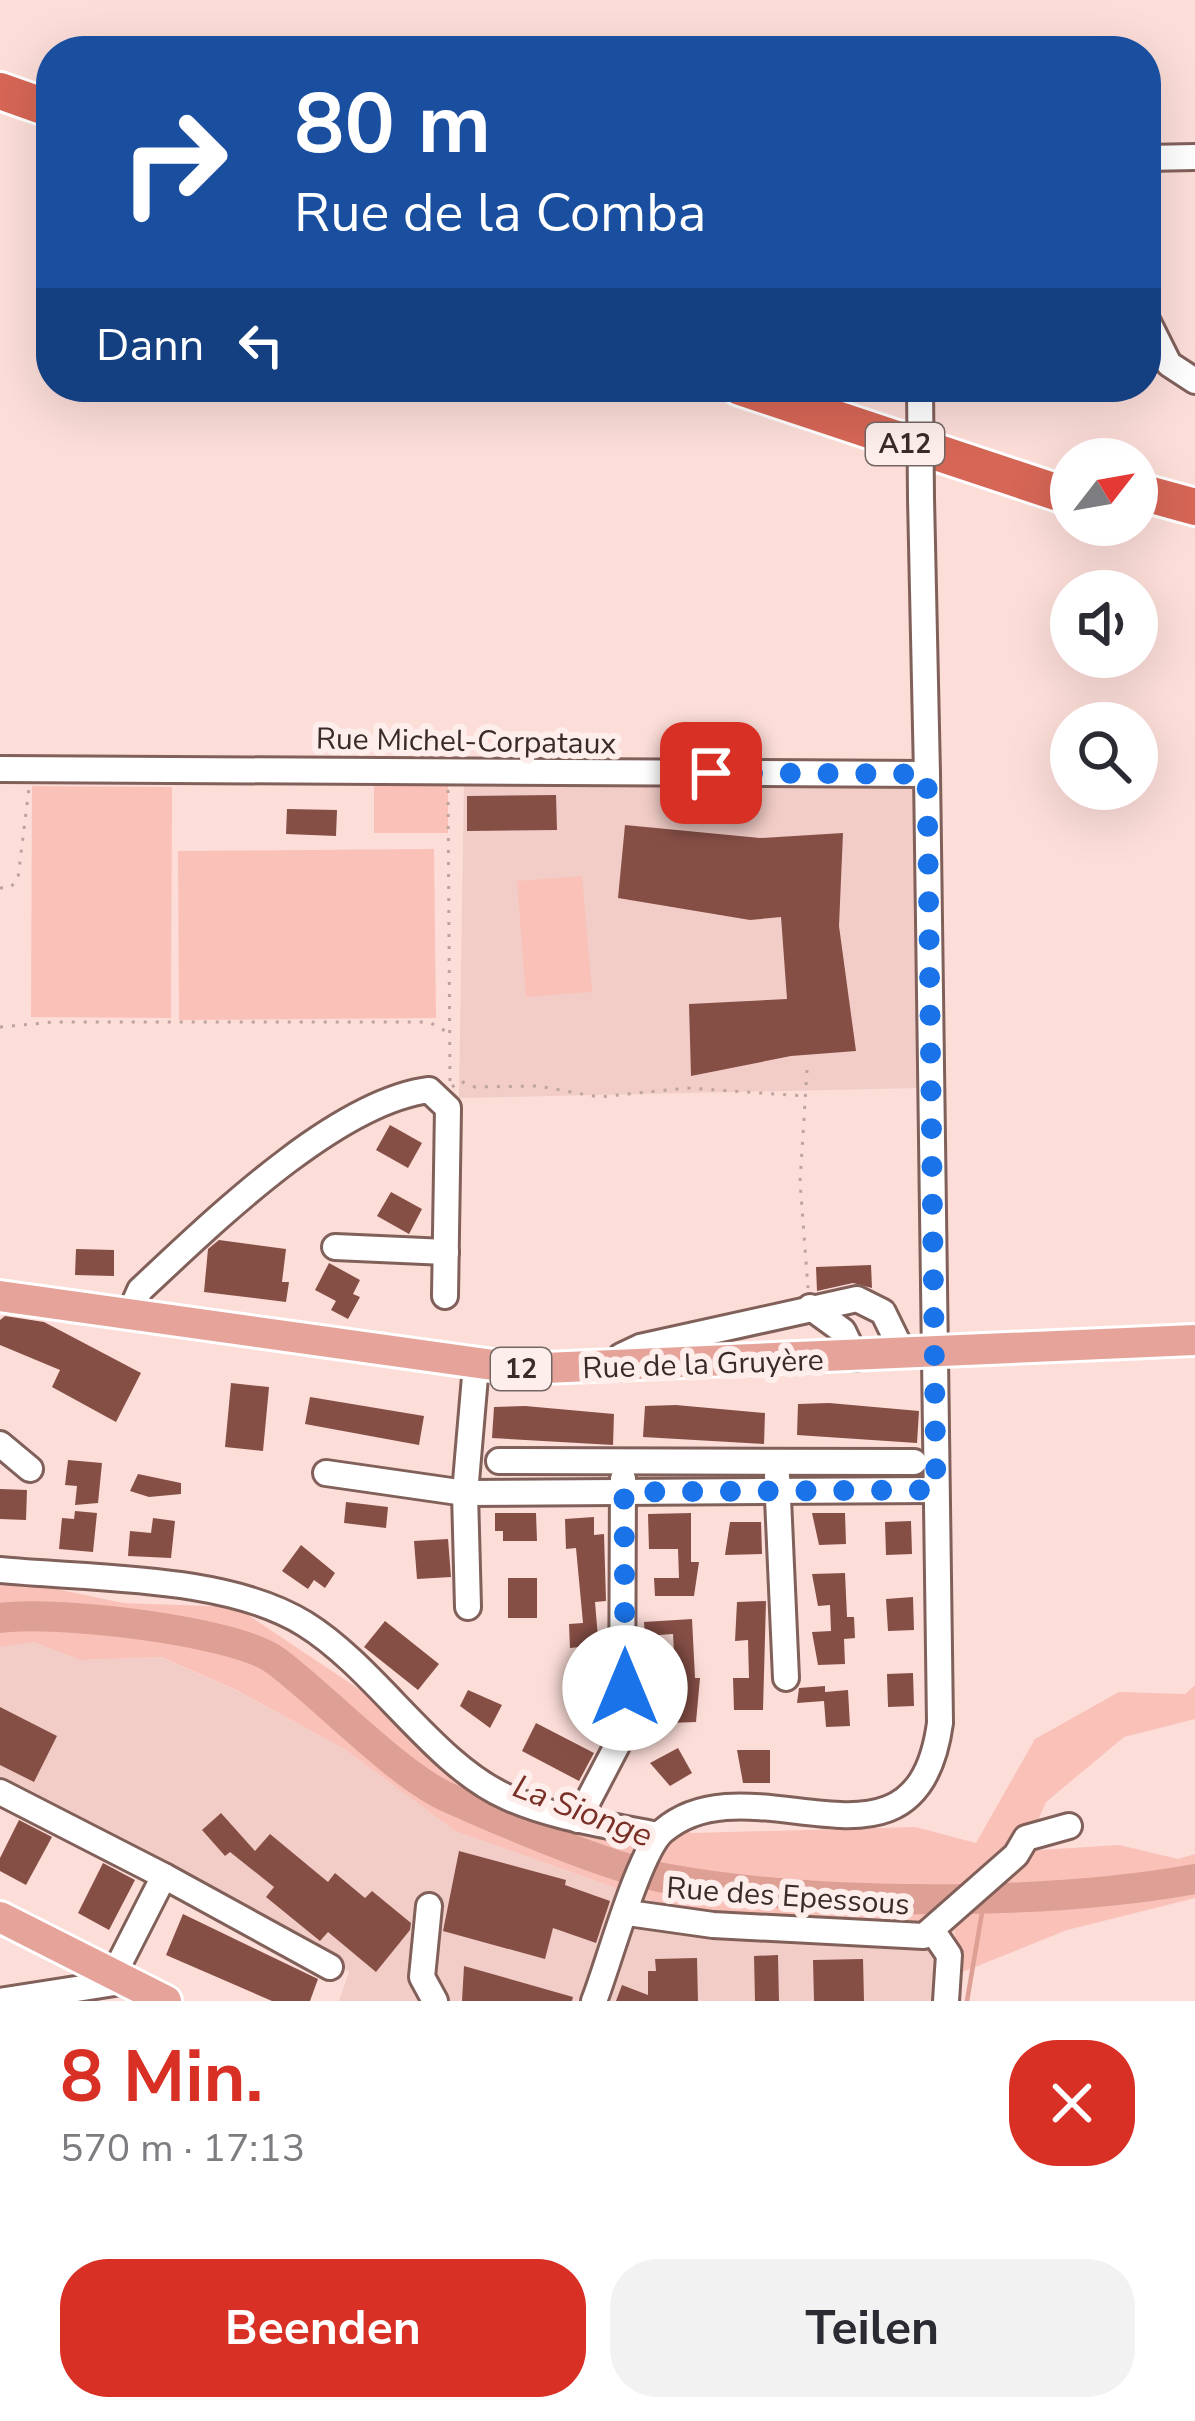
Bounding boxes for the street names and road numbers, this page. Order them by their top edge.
road number: A12 [866,423,944,465]
street label: Rue Michel-Corpataux [315,718,617,765]
street label: Rue de la Gruyère [582,1340,824,1389]
road number: 12 [491,1348,551,1390]
street label: Rue des Epessous [665,1868,911,1925]

